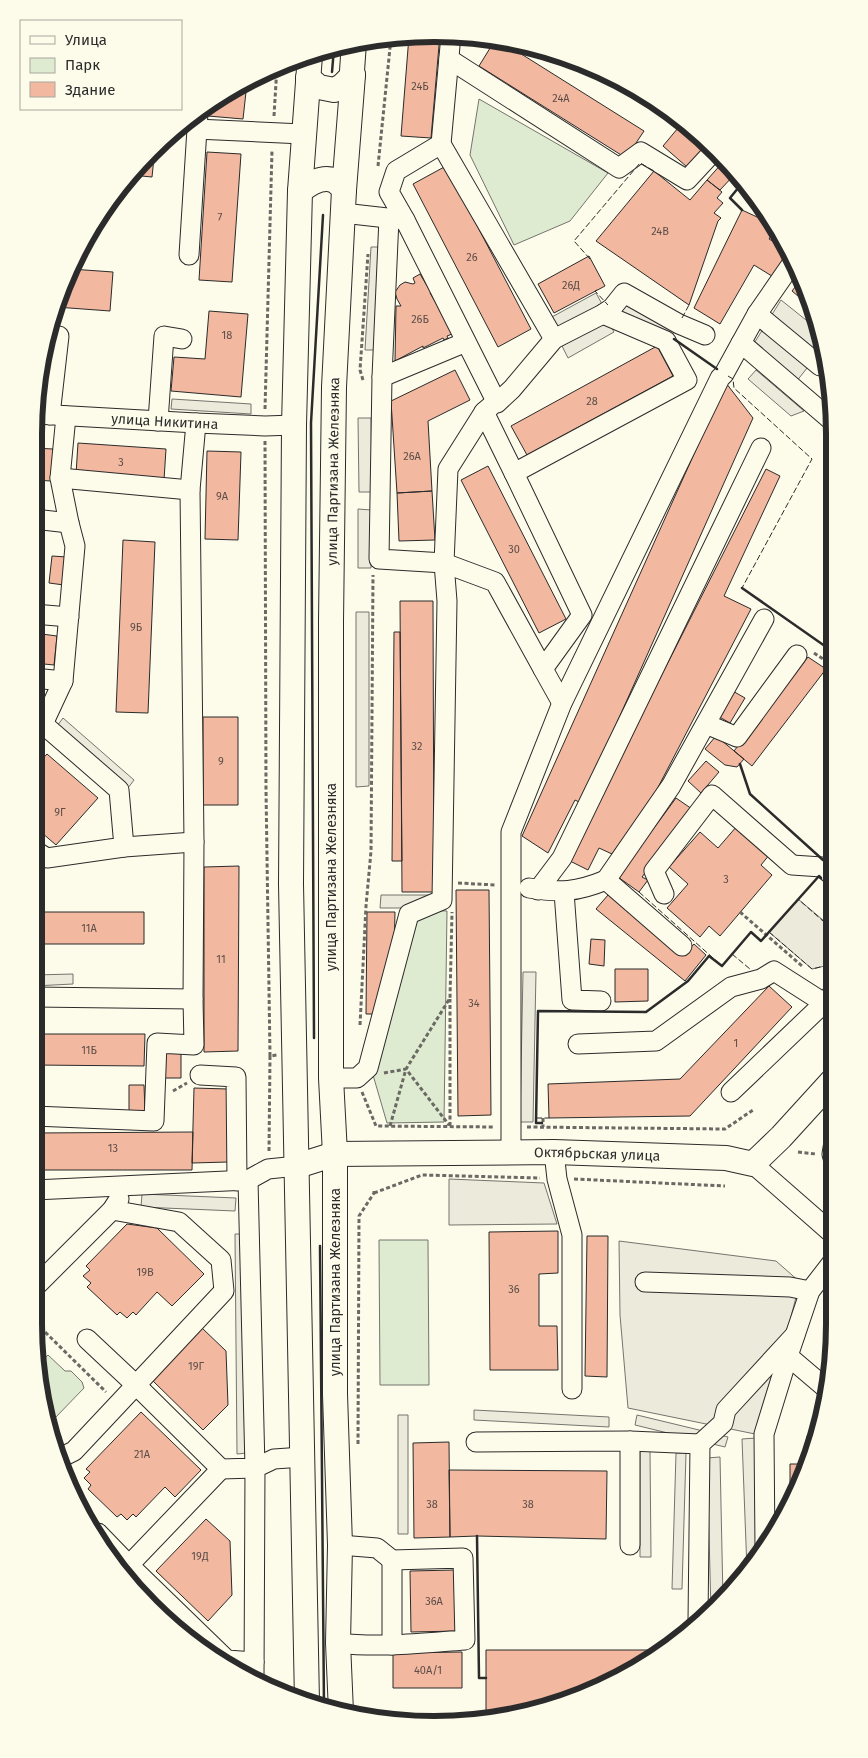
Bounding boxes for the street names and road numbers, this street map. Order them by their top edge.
street label: улица Партизана Железняка [323,377,343,566]
street label: улица Никитина [111,410,219,432]
street label: улица Партизана Железняка [323,783,340,971]
street label: Октябрьская улица [534,1143,661,1164]
street label: улица Партизана Железняка [327,1188,344,1376]

